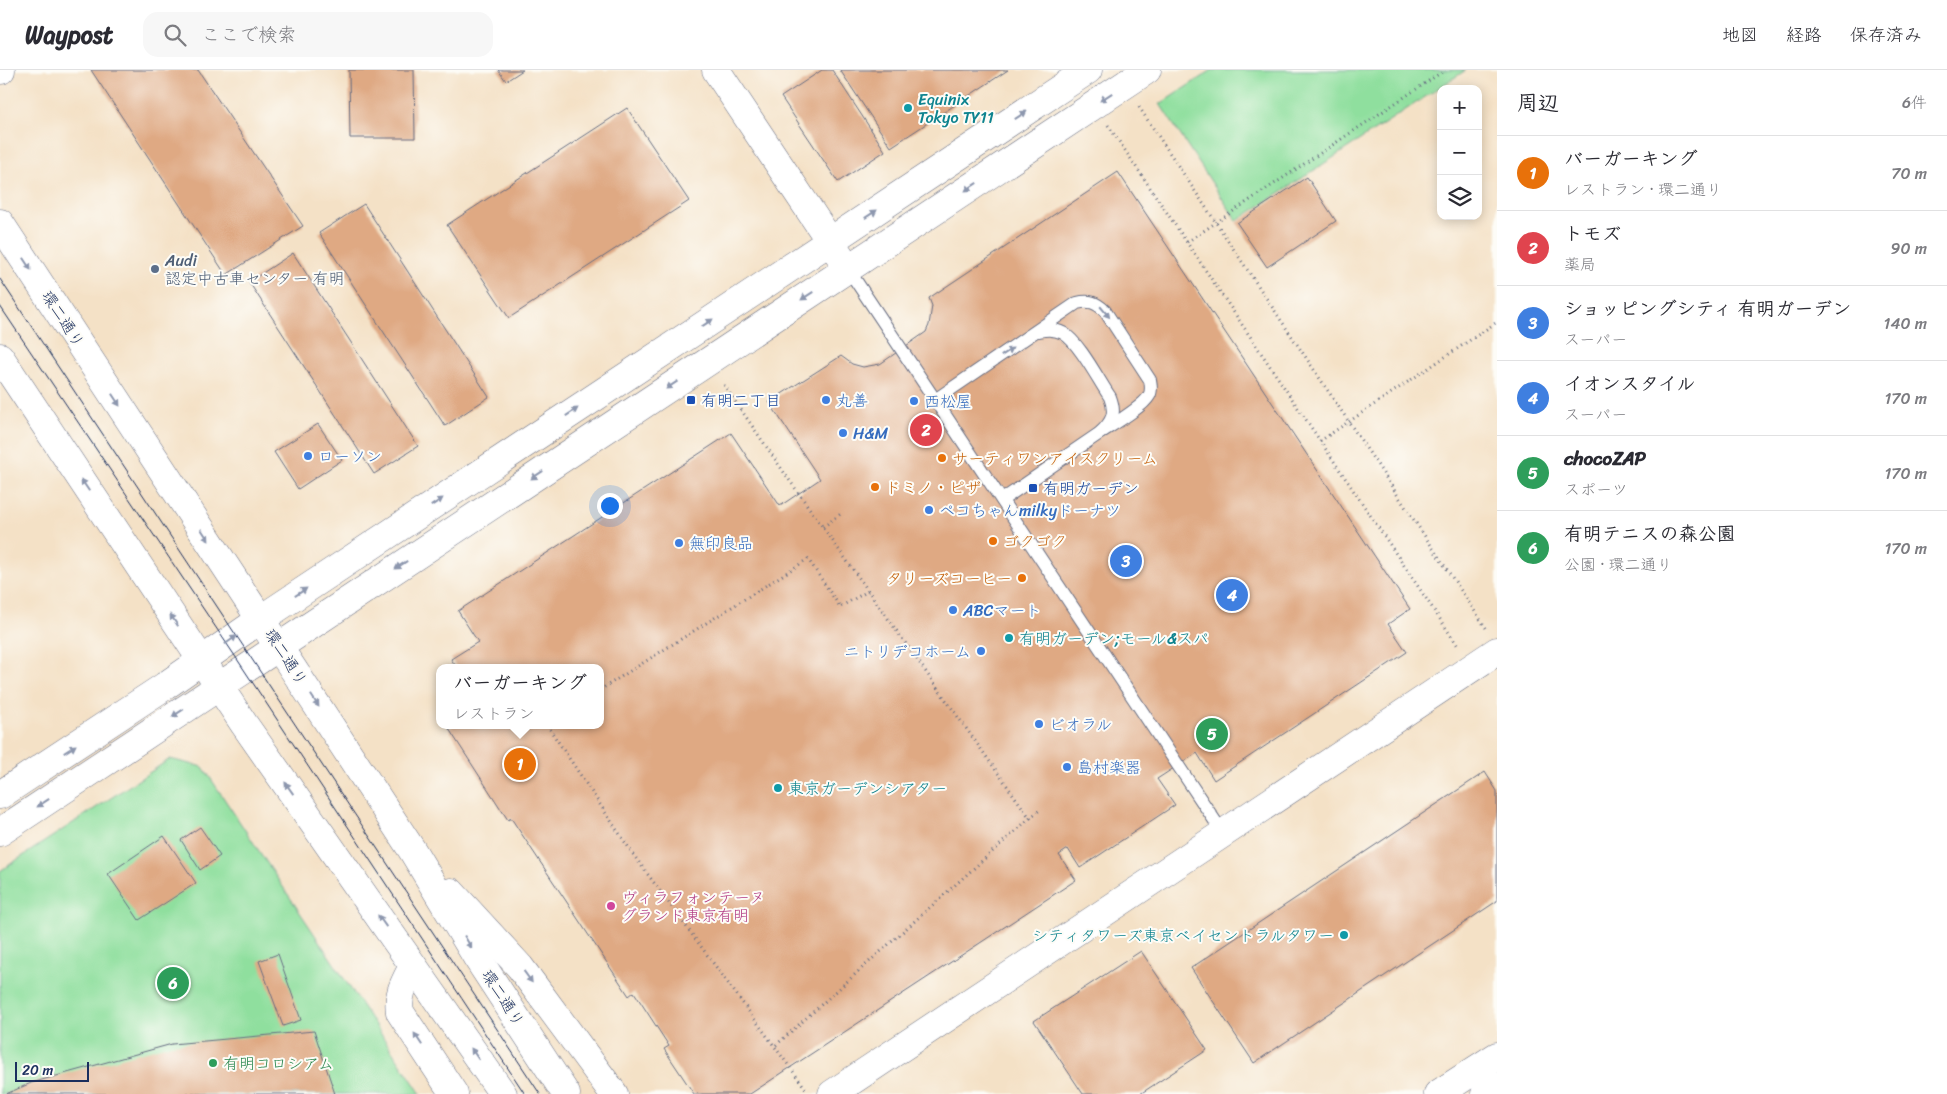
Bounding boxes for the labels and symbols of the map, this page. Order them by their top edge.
place label: Equinix Tokyo TY11 [918,85,994,132]
one-way arrow [1099,92,1113,102]
marker: Equinix Tokyo TY11 [902,102,914,114]
one-way arrow [1014,110,1027,120]
one-way arrow [964,182,978,192]
one-way arrow [864,210,877,219]
place label: Audi 認定中古車センター 有明 [164,246,345,293]
one-way arrow [22,257,32,270]
marker: Audi 認定中古車センター 有明 [149,263,161,275]
street label: 環二通り [33,284,93,354]
one-way arrow [801,291,814,300]
one-way arrow [1099,305,1110,318]
one-way arrow [701,318,714,327]
one-way arrow [1000,347,1013,357]
one-way arrow [665,381,679,390]
place label: 有明二丁目 [701,386,781,415]
place label: 丸善 [836,386,868,415]
place label: 西松屋 [924,387,972,416]
one-way arrow [111,393,121,406]
marker: 有明二丁目 [685,394,697,406]
marker: 丸善 [820,394,832,406]
marker: 西松屋 [908,395,920,407]
one-way arrow [565,408,579,417]
pin: 2 [910,411,942,449]
place label: H&M [853,419,888,448]
marker: H&M [837,427,849,439]
place label: ローソン [318,442,382,471]
place label: サーティワンアイスクリーム [952,444,1158,473]
marker: ローソン [302,450,314,462]
marker: サーティワンアイスクリーム [936,452,948,464]
one-way arrow [530,470,543,480]
place label: ドミノ・ピザ [885,473,981,502]
place label: 有明ガーデン [1043,474,1139,503]
one-way arrow [80,478,89,492]
marker: ドミノ・ピザ [869,481,881,493]
marker: 有明ガーデン [1027,482,1039,494]
your location [597,493,623,519]
place label: ペコちゃんmilkyドーナツ [939,496,1121,525]
one-way arrow [430,497,443,507]
marker: ペコちゃんmilkyドーナツ [923,504,935,516]
place label: ゴクゴク [1003,527,1067,556]
one-way arrow [200,529,210,542]
place label: 無印良品 [689,529,753,558]
marker: ゴクゴク [987,535,999,547]
marker: 無印良品 [673,537,685,549]
pin: 3 [1110,542,1142,580]
one-way arrow [394,560,408,570]
place label: タリーズコーヒー [886,564,1012,593]
marker: タリーズコーヒー [1016,572,1028,584]
pin: 4 [1216,576,1248,614]
one-way arrow [294,587,308,597]
place label: ABCマート [962,596,1042,625]
marker: ABCマート [947,604,959,616]
one-way arrow [170,614,179,627]
street label: 環二通り [256,622,316,692]
place label: 有明ガーデン;モール&スパ [1019,624,1209,653]
marker: 有明ガーデン;モール&スパ [1003,632,1015,644]
one-way arrow [224,635,238,645]
place label: ニトリデコホーム [844,637,971,666]
marker: ニトリデコホーム [975,645,987,657]
one-way arrow [310,695,320,708]
one-way arrow [171,708,185,718]
place label: ビオラル [1049,710,1112,739]
pin: 5 [1196,715,1228,753]
marker: ビオラル [1033,718,1045,730]
one-way arrow [63,744,77,753]
pin: 1 [504,745,536,783]
place label: 島村楽器 [1077,753,1141,782]
marker: 島村楽器 [1061,761,1073,773]
place label: 東京ガーデンシアター [788,774,947,803]
one-way arrow [284,781,294,795]
marker: 東京ガーデンシアター [772,782,784,794]
one-way arrow [36,798,50,808]
place label: ヴィラフォンテーヌ グランド東京有明 [621,883,765,930]
marker: ヴィラフォンテーヌ グランド東京有明 [605,900,617,912]
one-way arrow [377,914,387,928]
place label: シティタワーズ東京ベイセントラルタワー [1032,921,1334,950]
marker: シティタワーズ東京ベイセントラルタワー [1338,929,1350,941]
one-way arrow [463,936,472,949]
street label: 環二通り [473,963,533,1033]
pin: 6 [157,964,189,1002]
one-way arrow [522,970,533,983]
one-way arrow [413,1032,423,1045]
one-way arrow [470,1047,480,1061]
place label: 有明コロシアム [223,1049,334,1078]
marker: 有明コロシアム [207,1057,219,1069]
scale bar [15,1059,89,1082]

